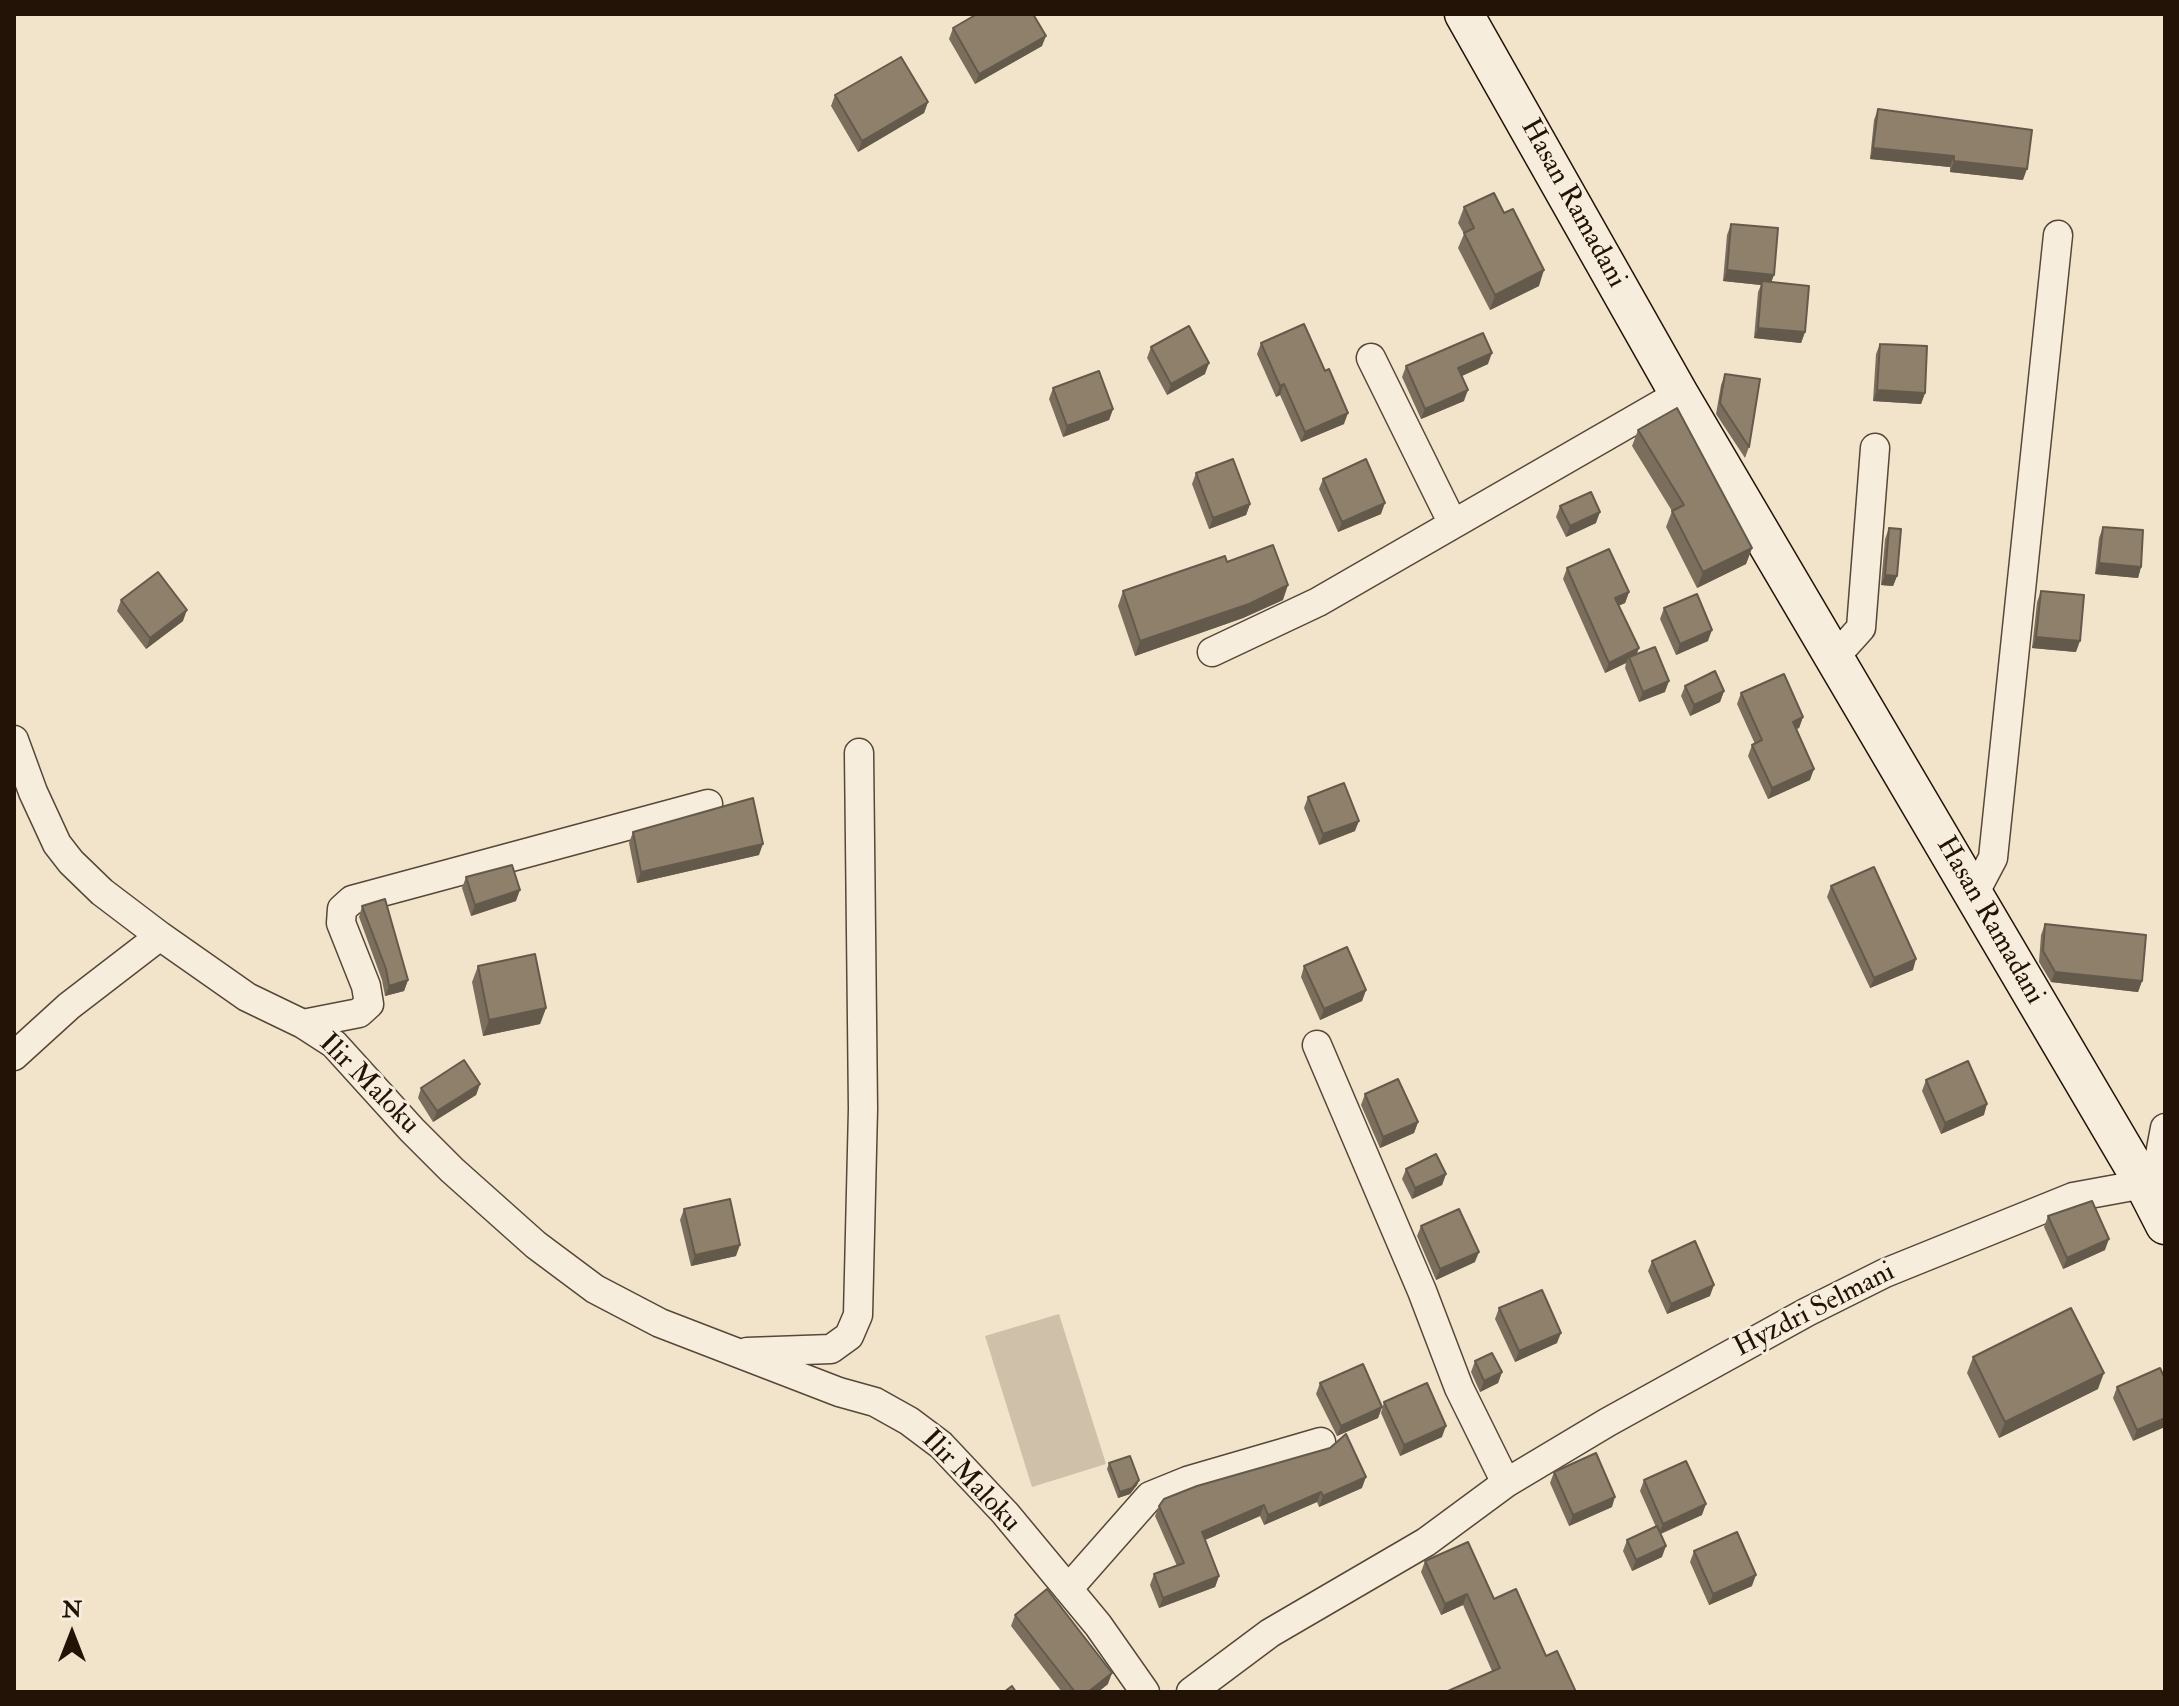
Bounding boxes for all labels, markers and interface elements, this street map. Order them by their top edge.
street label: Hasan Ramadani [1512,114,1632,294]
street label: Hasan Ramadani [1927,831,2051,1011]
street label: Ilir Maloku [311,1028,425,1142]
street label: Hyzdri Selmani [1729,1256,1901,1366]
street label: Ilir Maloku [913,1424,1027,1540]
north arrow [32,1594,112,1674]
text: N [62,1596,82,1624]

